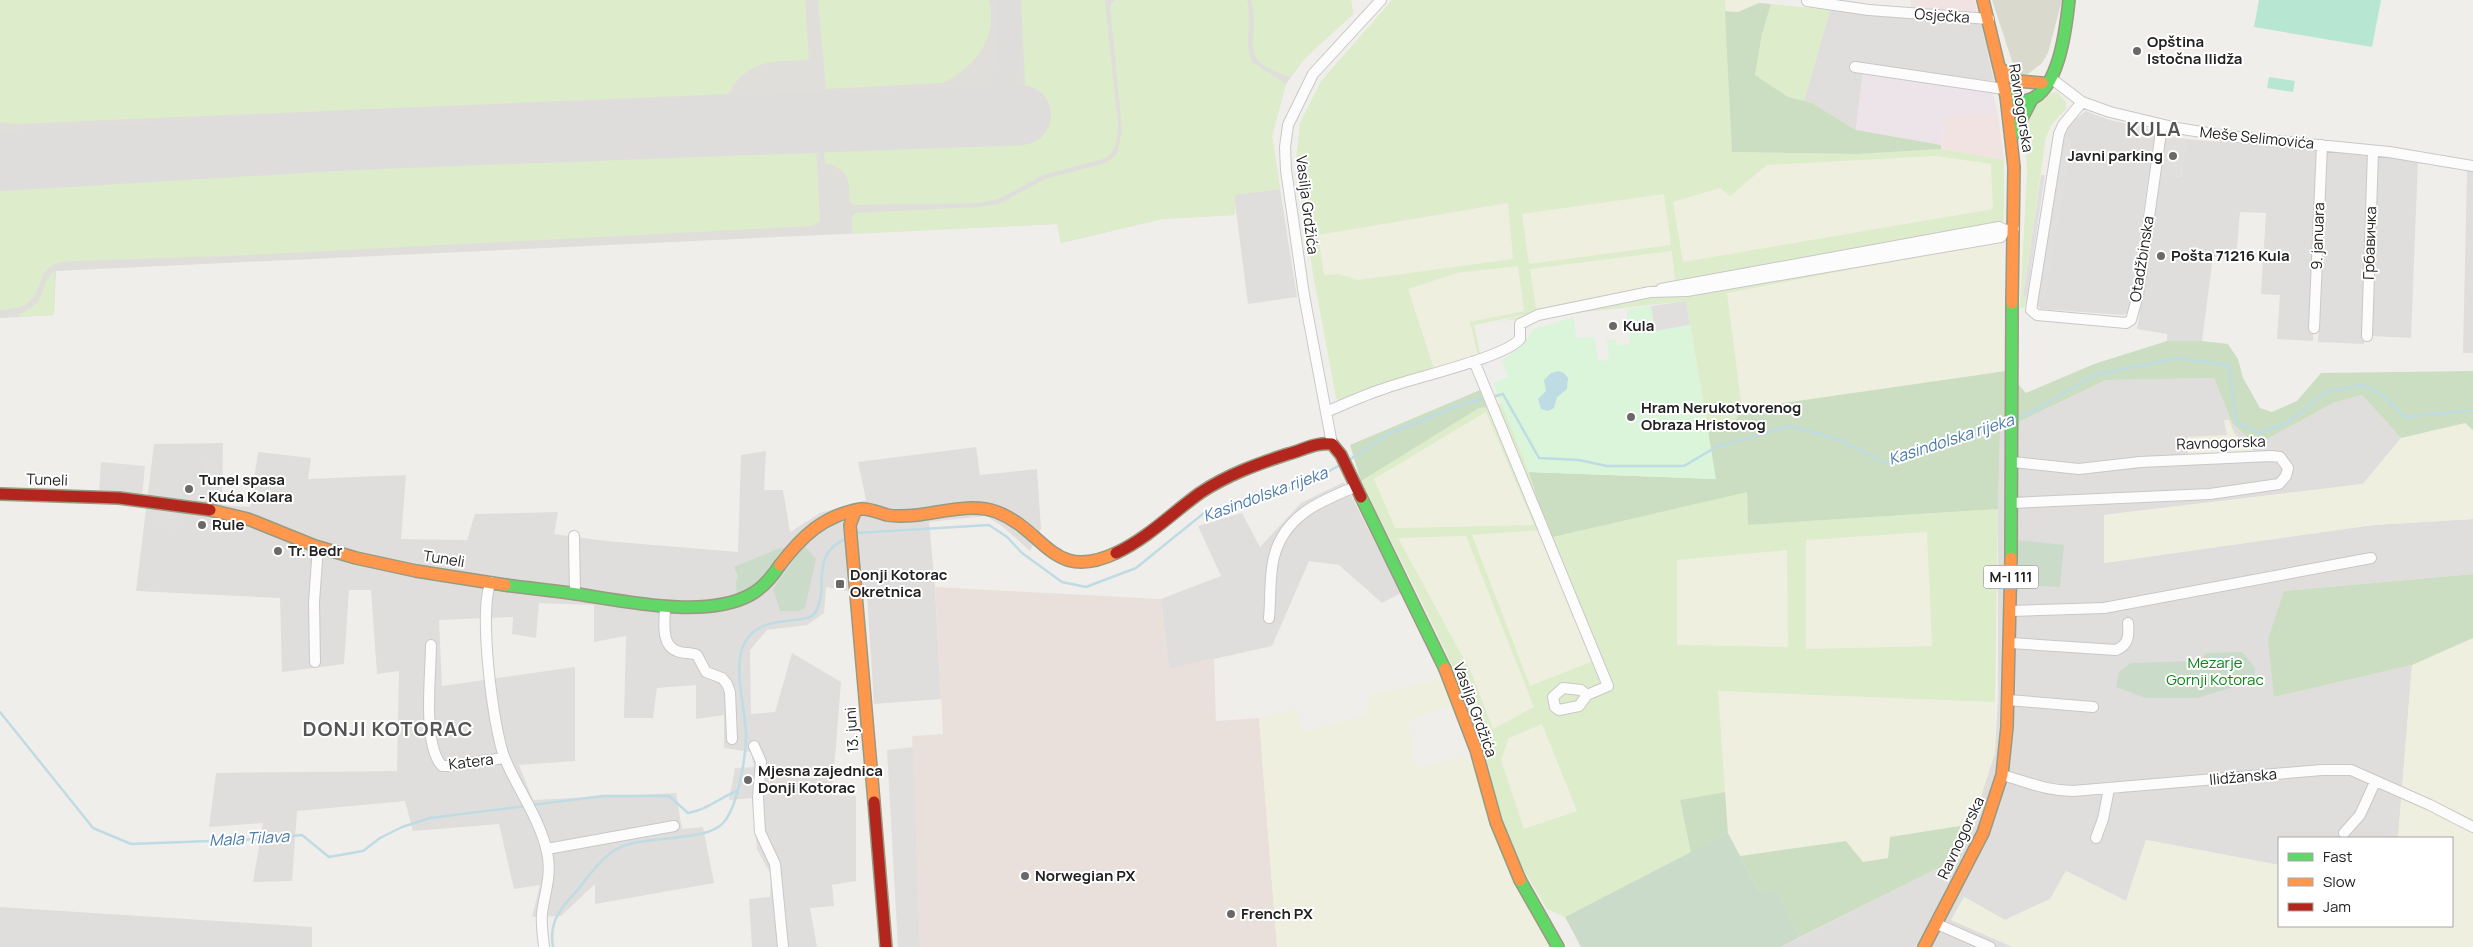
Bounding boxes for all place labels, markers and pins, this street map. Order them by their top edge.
place label: Opština Istočna Ilidža [2147,31,2242,69]
marker: Opština Istočna Ilidža [2131,45,2143,57]
place label: Javni parking [2068,145,2163,166]
marker: Javni parking [2167,150,2179,162]
place label: Pošta 71216 Kula [2171,245,2290,266]
marker: Pošta 71216 Kula [2155,250,2167,262]
place label: Kula [1623,315,1654,336]
marker: Kula [1607,320,1619,332]
place label: Hram Nerukotvorenog Obraza Hristovog [1641,397,1801,435]
marker: Hram Nerukotvorenog Obraza Hristovog [1625,411,1637,423]
place label: Tunel spasa - Kuća Kolara [199,469,293,507]
marker: Tunel spasa - Kuća Kolara [183,483,195,495]
place label: Rule [212,514,245,535]
marker: Rule [196,519,208,531]
place label: Tr. Bedr [288,540,342,561]
marker: Tr. Bedr [272,545,284,557]
place label: Donji Kotorac Okretnica [850,564,948,602]
marker: Donji Kotorac Okretnica [834,578,846,590]
place label: Mjesna zajednica Donji Kotorac [758,760,883,798]
marker: Mjesna zajednica Donji Kotorac [742,774,754,786]
place label: Norwegian PX [1035,865,1135,886]
marker: Norwegian PX [1019,870,1031,882]
place label: French PX [1241,903,1313,924]
marker: French PX [1225,908,1237,920]

